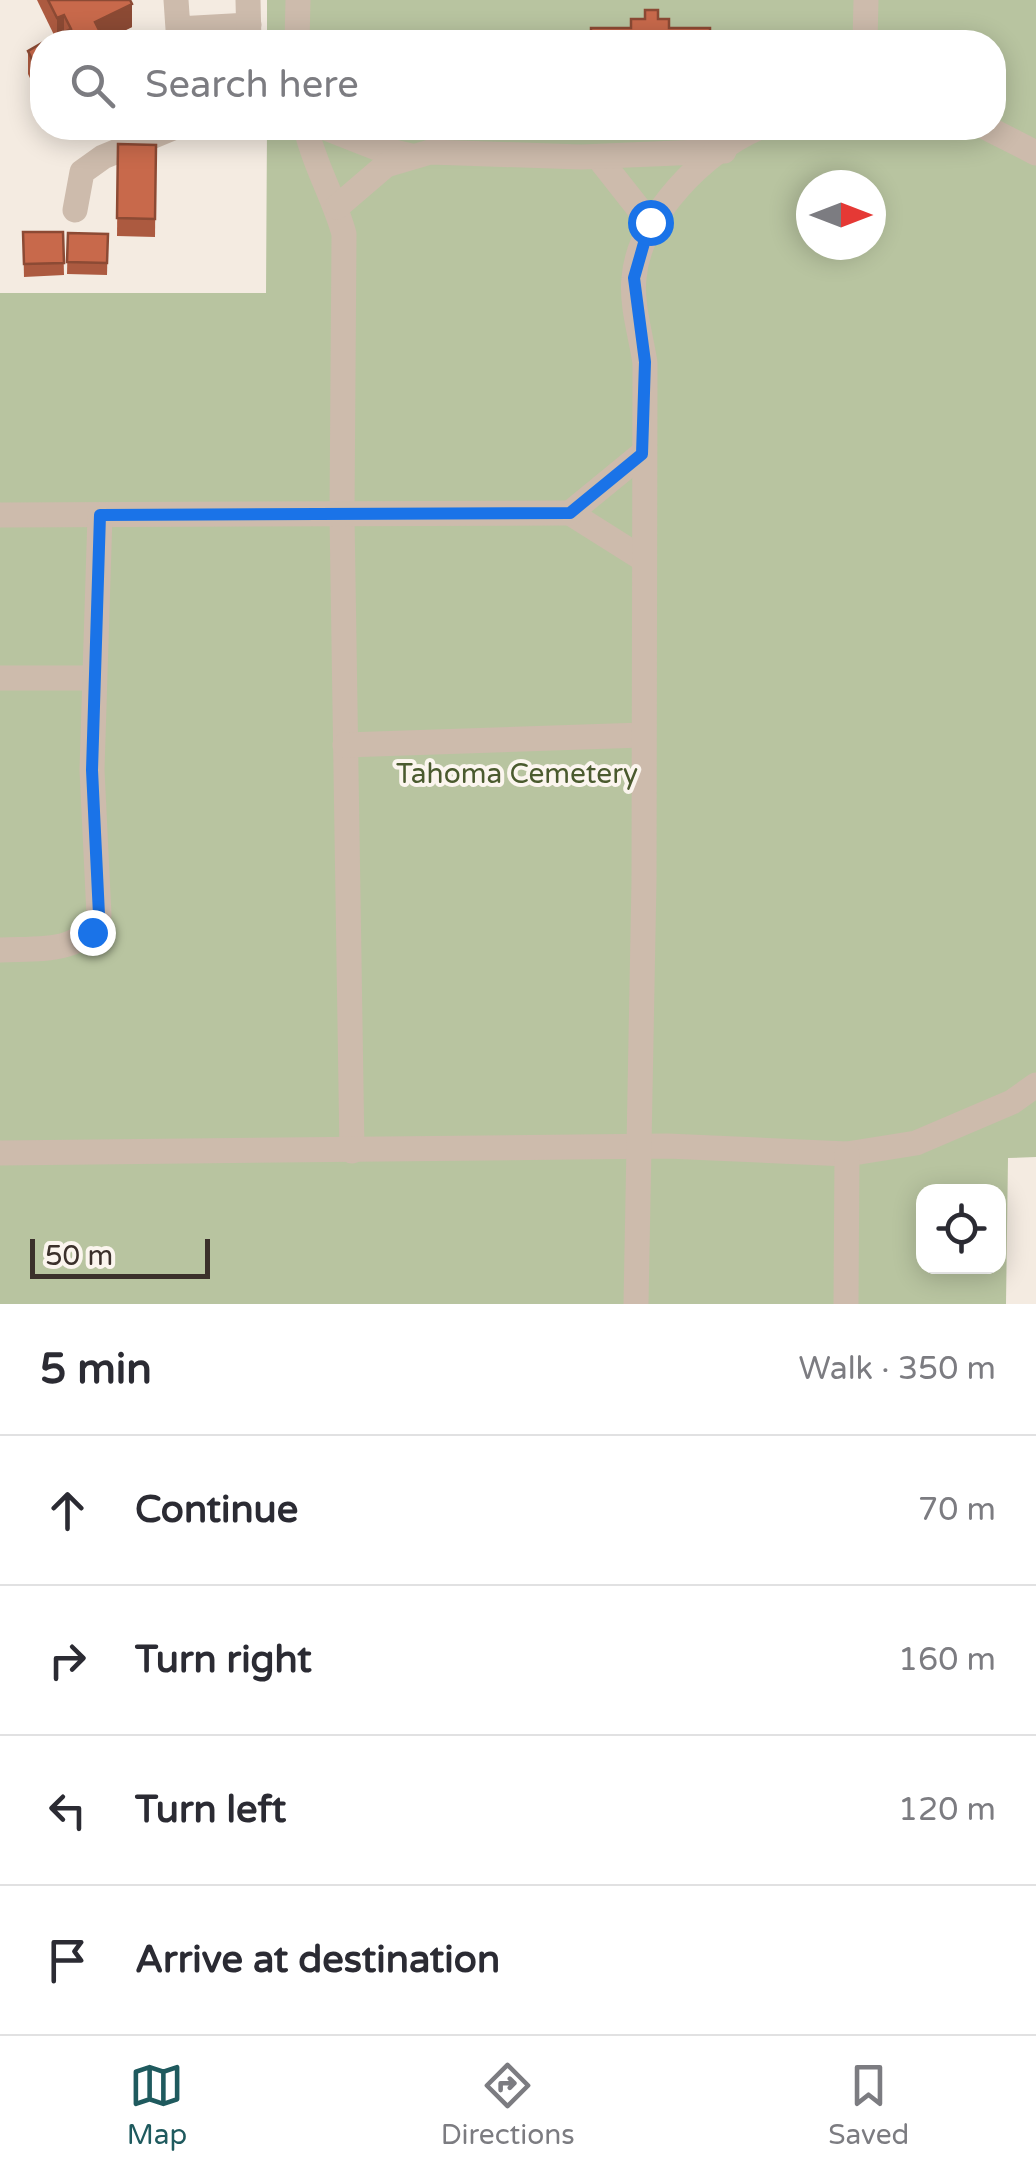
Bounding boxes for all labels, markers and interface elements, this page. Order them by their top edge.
search box [30,30,1006,140]
icon: search [65,58,120,113]
text: Search here [145,62,359,108]
north arrow [796,170,886,260]
route start [628,200,674,246]
park label: Tahoma Cemetery [396,757,638,791]
route end [70,910,116,956]
map controls [916,1184,1006,1274]
button: locate [916,1184,1006,1274]
scale bar [30,1234,210,1278]
text: 50 m [45,1239,113,1273]
text: 5 min [40,1344,152,1395]
text: Walk · 350 m [799,1350,996,1388]
icon: ahead [40,1483,95,1538]
text: Continue [135,1487,298,1533]
text: 70 m [918,1491,996,1529]
icon: right [40,1633,95,1688]
text: Turn right [135,1637,312,1683]
text: 160 m [898,1641,996,1679]
icon: left [40,1783,95,1838]
text: Turn left [135,1787,286,1833]
text: 120 m [898,1791,996,1829]
icon: arrive [40,1933,95,1988]
text: Arrive at destination [135,1937,500,1983]
tab: Map [127,2058,187,2152]
tab: Directions [441,2058,575,2152]
tab: Saved [828,2058,909,2152]

